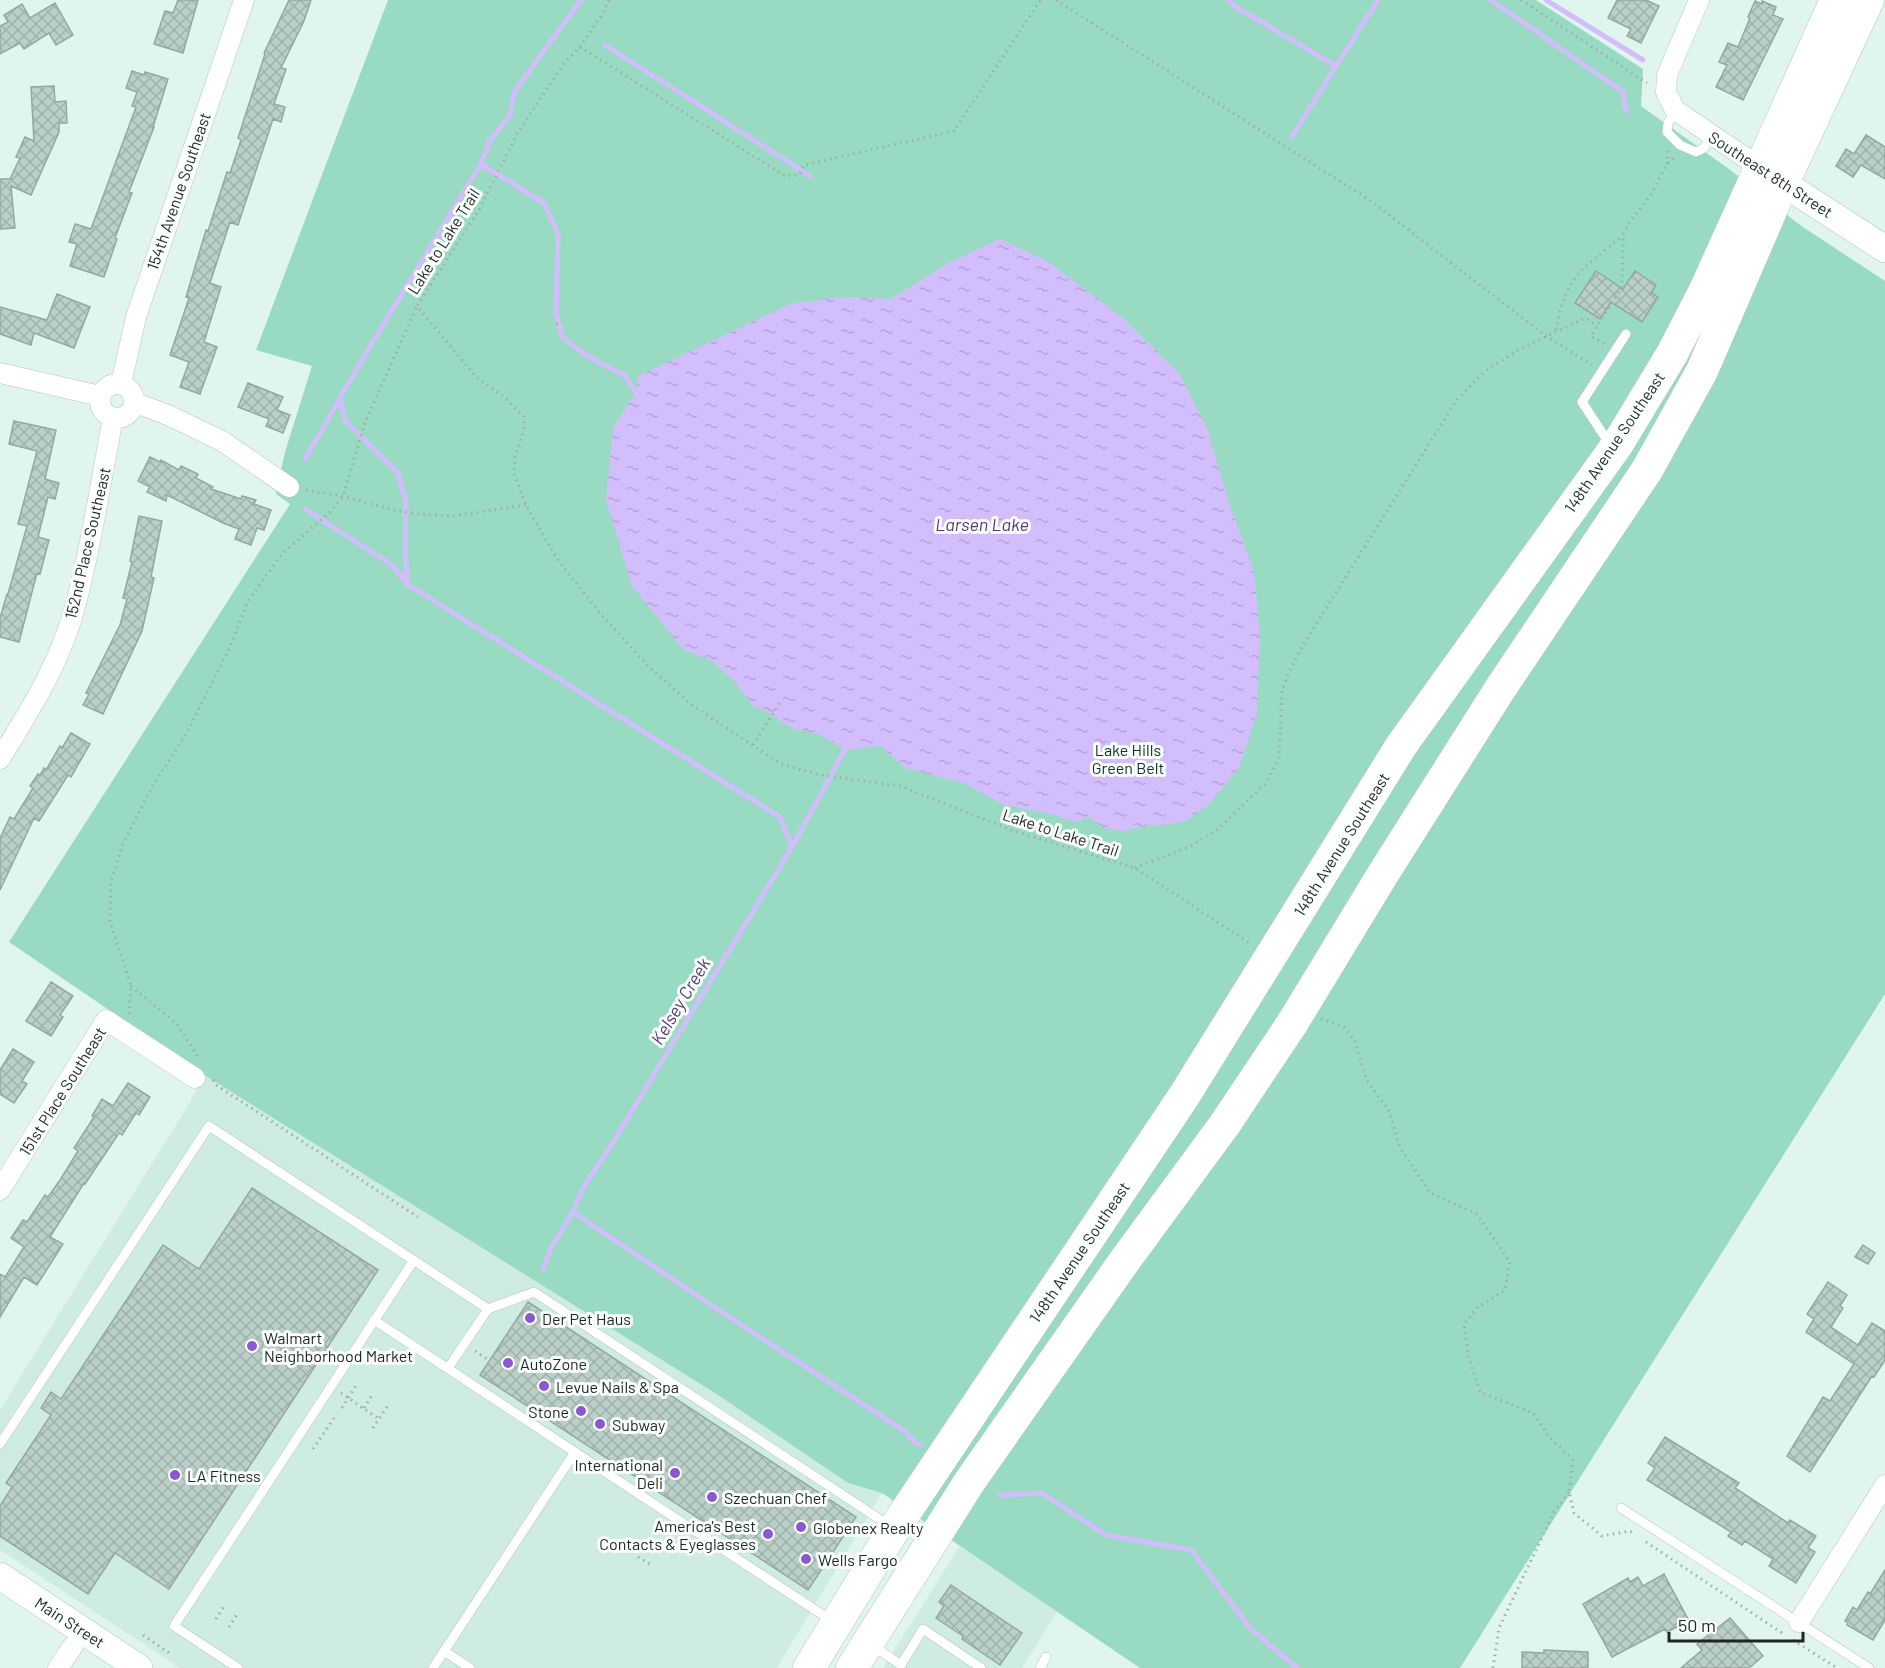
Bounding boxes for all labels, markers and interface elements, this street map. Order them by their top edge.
street label: 154th Avenue Southeast [142,110,214,272]
street label: Southeast 8th Street [1705,127,1837,221]
street label: Lake to Lake Trail [403,185,483,297]
street label: 148th Avenue Southeast [1560,368,1668,516]
street label: 152nd Place Southeast [60,465,114,621]
water label: Larsen Lake [935,513,1029,535]
park label: Lake Hills Green Belt [1092,740,1164,777]
street label: 148th Avenue Southeast [1289,769,1393,919]
street label: Lake to Lake Trail [1001,804,1121,860]
water label: Kelsey Creek [646,954,715,1048]
street label: 151st Place Southeast [15,1023,109,1159]
street label: 148th Avenue Southeast [1025,1178,1133,1326]
place label: Der Pet Haus [542,1309,631,1328]
marker: Der Pet Haus [523,1311,537,1325]
place label: Walmart Neighborhood Market [264,1328,413,1365]
marker: Walmart Neighborhood Market [245,1339,259,1353]
place label: AutoZone [520,1354,587,1373]
marker: AutoZone [501,1356,515,1370]
place label: Levue Nails & Spa [556,1377,679,1396]
marker: Levue Nails & Spa [537,1379,551,1393]
place label: Stone [528,1402,569,1421]
marker: Stone [574,1404,588,1418]
place label: Subway [612,1415,666,1434]
marker: Subway [593,1417,607,1431]
place label: International Deli [574,1455,663,1492]
place label: LA Fitness [187,1466,261,1485]
marker: International Deli [668,1466,682,1480]
marker: LA Fitness [168,1468,182,1482]
place label: Szechuan Chef [724,1488,827,1507]
marker: Szechuan Chef [705,1490,719,1504]
place label: America's Best Contacts & Eyeglasses [599,1516,756,1553]
place label: Globenex Realty [813,1518,924,1537]
marker: Globenex Realty [794,1520,808,1534]
marker: America's Best Contacts & Eyeglasses [761,1527,775,1541]
place label: Wells Fargo [818,1550,898,1569]
marker: Wells Fargo [799,1552,813,1566]
street label: Main Street [32,1592,108,1652]
scale bar [1669,1605,1802,1643]
text: 50 m [1678,1614,1716,1636]

